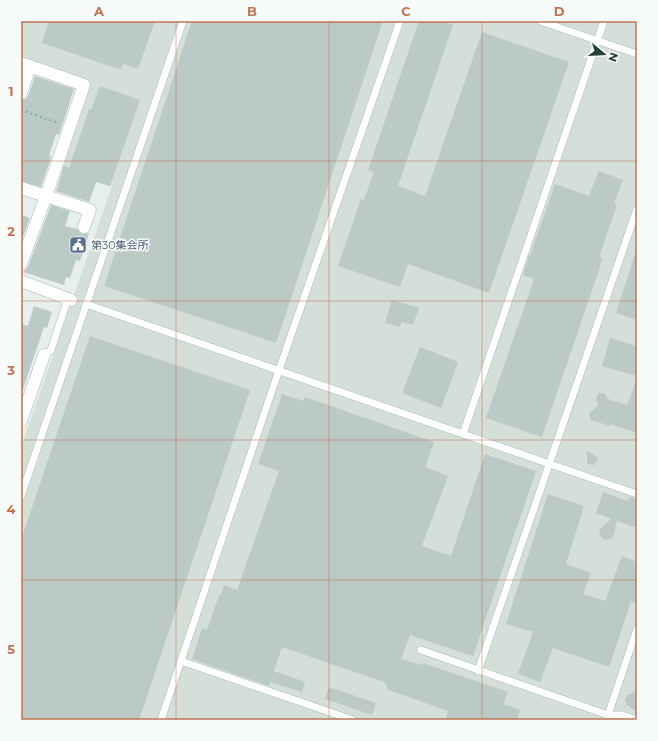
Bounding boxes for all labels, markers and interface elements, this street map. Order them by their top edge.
text: A [93,3,105,19]
text: B [247,3,257,19]
text: C [401,3,411,19]
text: D [554,3,565,19]
north arrow [584,34,624,74]
text: N [605,51,622,63]
text: 1 [8,83,14,99]
text: 2 [7,223,15,239]
public building icon: 第30集会所 [68,235,88,255]
place label: 第30集会所 [91,238,149,252]
text: 3 [6,362,15,378]
text: 4 [7,501,16,517]
text: 5 [7,641,15,657]

